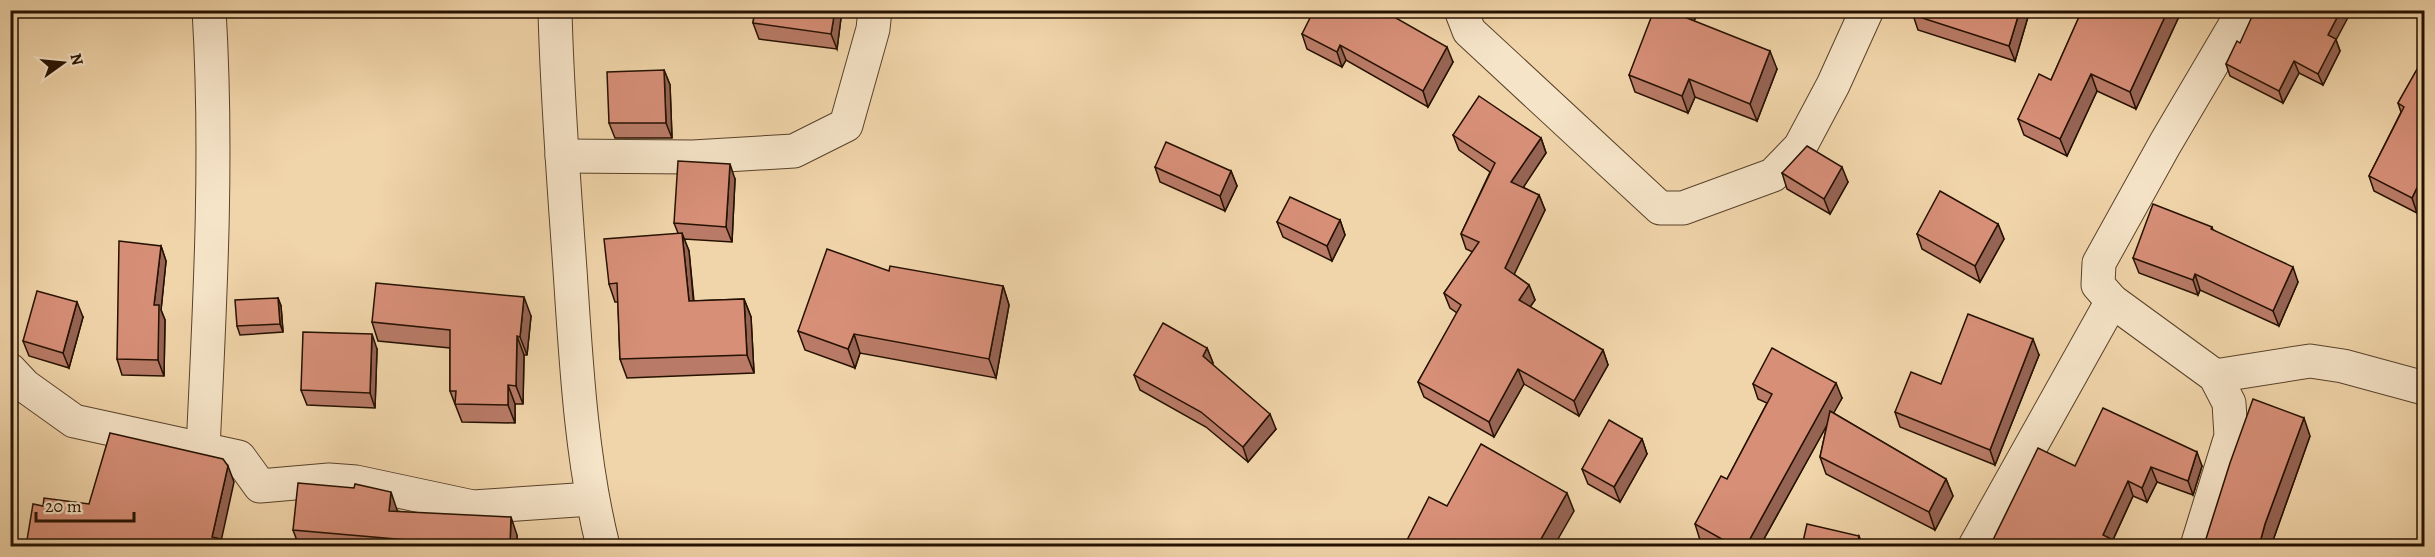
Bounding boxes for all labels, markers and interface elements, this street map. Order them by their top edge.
north arrow [33,33,93,93]
text: N [64,51,89,68]
scale bar [36,485,134,523]
text: 20 m [45,494,82,518]

